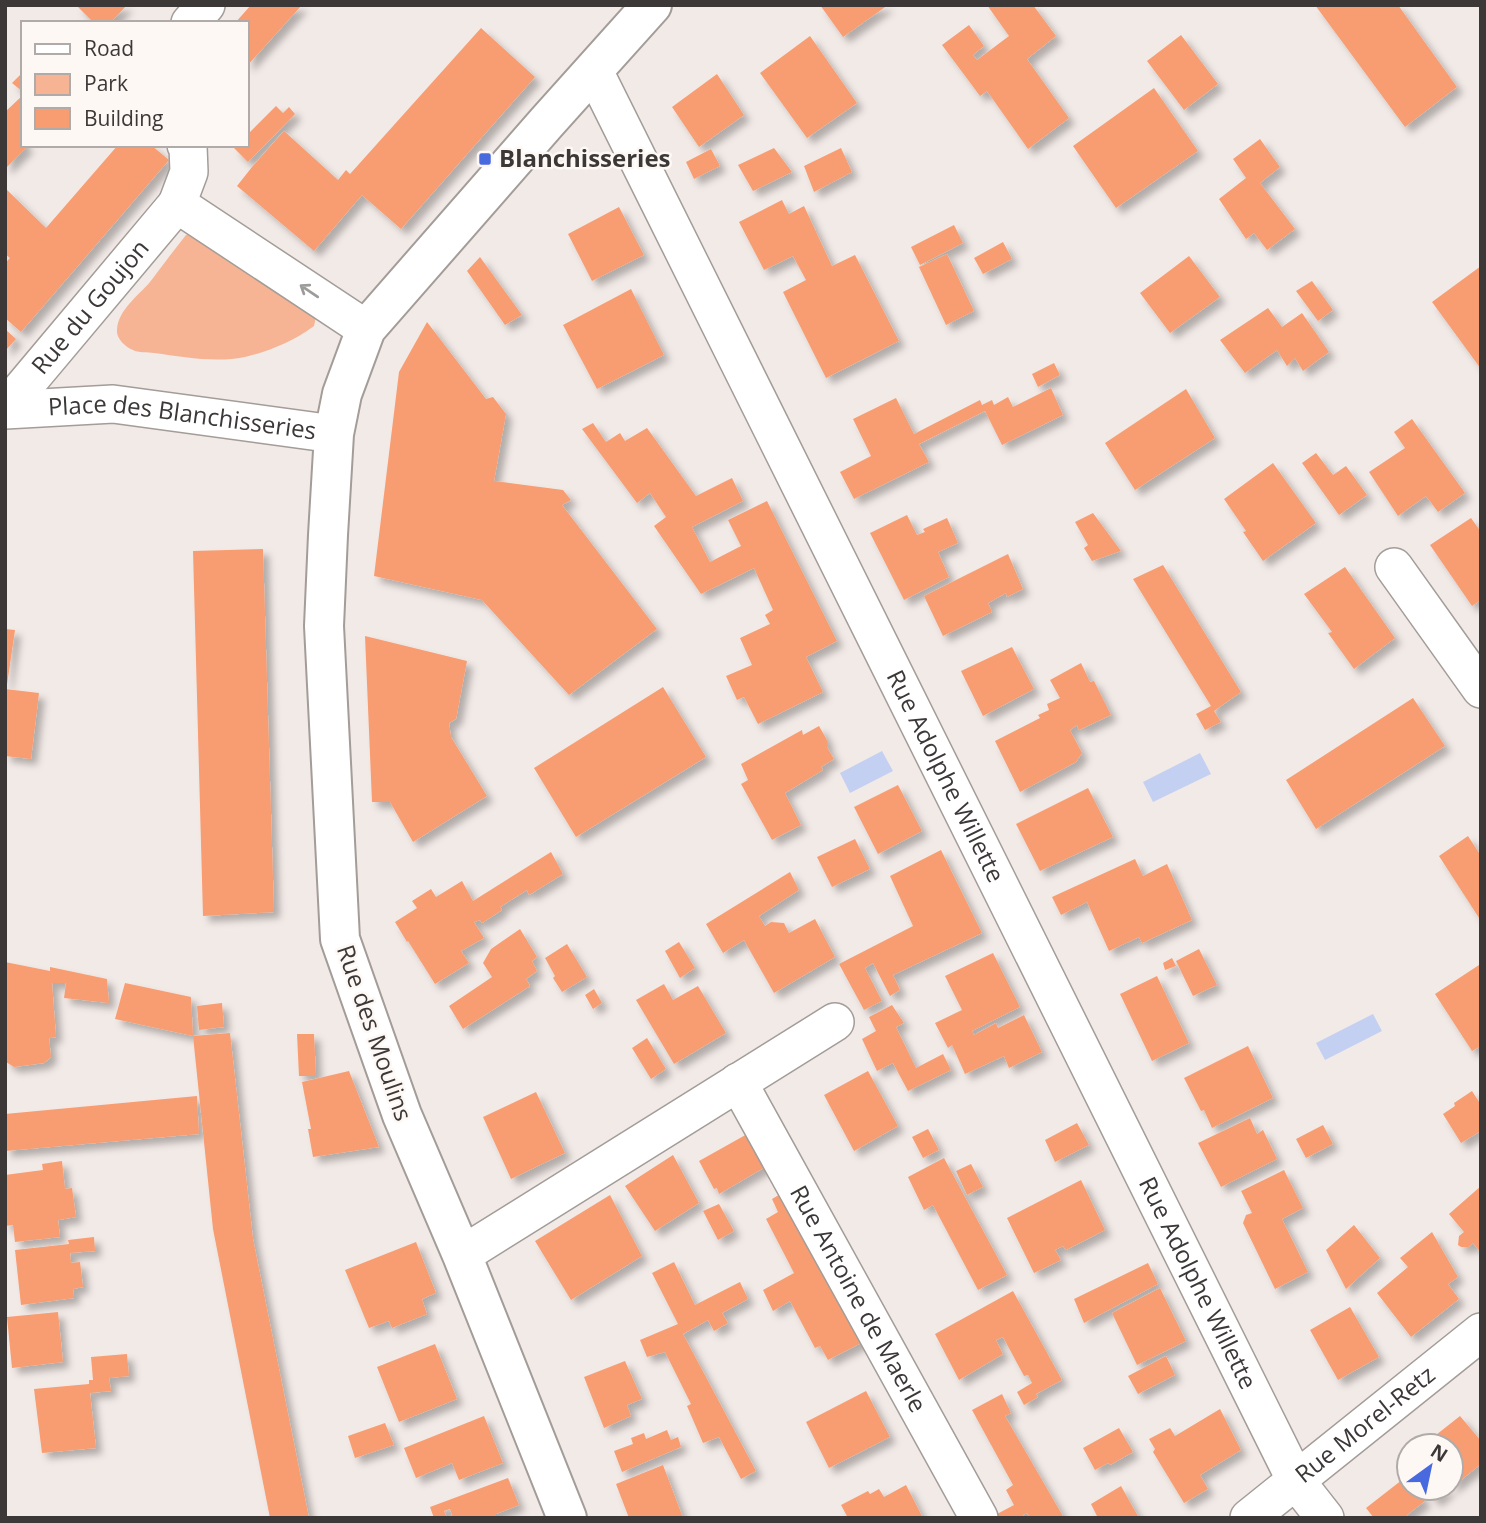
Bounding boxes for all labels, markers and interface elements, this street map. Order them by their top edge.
legend [21,21,248,147]
text: Road [84,34,134,62]
text: Park [84,69,128,97]
text: Building [84,104,163,132]
place label: Blanchisseries [499,141,671,174]
marker: Blanchisseries [477,151,493,167]
street label: Rue du Goujon [23,232,156,381]
one-way arrow [300,284,319,299]
street label: Place des Blanchisseries [47,386,318,446]
street label: Rue Adolphe Willette [880,664,1013,887]
street label: Rue des Moulins [330,940,421,1125]
street label: Rue Adolphe Willette [1132,1171,1266,1394]
street label: Rue Antoine de Maerle [783,1179,935,1418]
street label: Rue Morel-Retz [1287,1357,1441,1490]
north arrow [1395,1432,1465,1502]
text: N [1426,1438,1453,1468]

